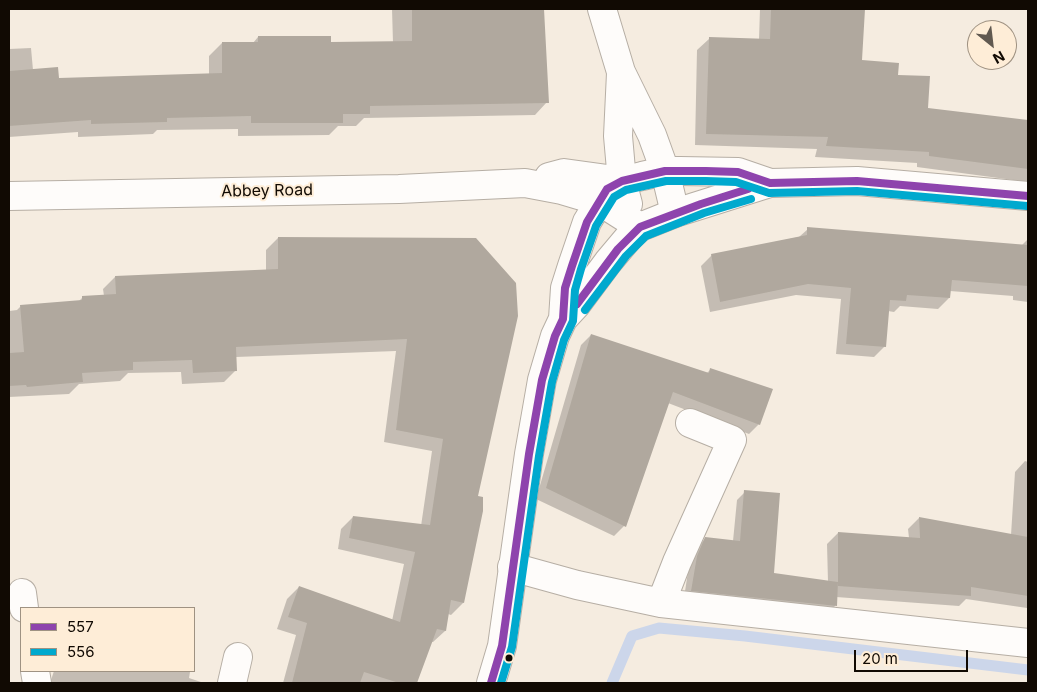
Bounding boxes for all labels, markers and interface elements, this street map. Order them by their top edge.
north arrow [967,20,1017,70]
text: N [990,48,1008,68]
street label: Abbey Road [221,181,313,201]
legend [20,607,195,672]
text: 557 [67,617,94,636]
scale bar [857,640,971,672]
text: 556 [67,642,95,661]
text: 20 m [862,649,898,668]
unlabelled marker [504,653,514,663]

